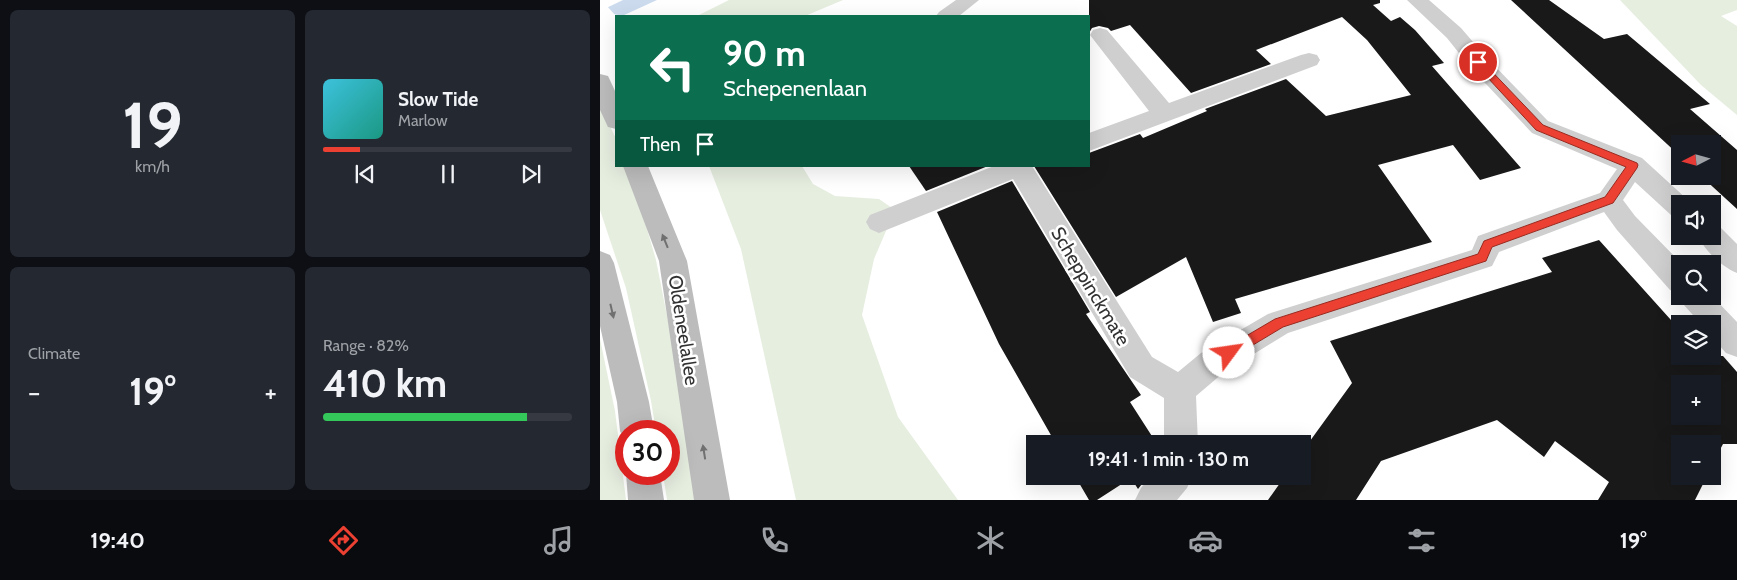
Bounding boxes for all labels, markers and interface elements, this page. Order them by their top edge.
text: 90 m [723,32,806,75]
icon: left [640,35,705,100]
pin [1457,41,1499,83]
icon: arrive [1464,48,1492,76]
text: Schepenenlaan [723,75,867,102]
text: 19 [122,85,183,164]
text: Slow Tide [398,88,478,111]
text: Marlow [398,111,448,130]
icon: arrive [691,130,719,158]
text: Then [640,133,681,156]
north arrow [1671,135,1721,185]
map controls [1671,135,1721,485]
text: km/h [135,157,170,176]
icon: previous [351,160,379,188]
icon: pause [434,160,462,188]
icon: next [517,160,545,188]
button: sound [1671,195,1721,245]
street label: Scheppinckmate [1046,223,1135,350]
one-way arrow [661,233,669,248]
button: search [1671,255,1721,305]
street label: Oldeneelallee [663,273,704,387]
one-way arrow [608,303,616,318]
button: layers [1671,315,1721,365]
position arrow [1202,326,1254,378]
text: Range · 82% [323,336,409,355]
text: Climate [28,344,80,363]
text: 410 km [323,360,447,407]
text: 19° [129,368,176,415]
text: − [28,375,40,409]
text: + [265,375,277,409]
button: + [1671,375,1721,425]
speed limit sign: 30 [615,420,680,485]
button: − [1671,435,1721,485]
one-way arrow [700,444,708,460]
text: 19:41 · 1 min · 130 m [1088,448,1249,471]
icon: directions [326,523,361,558]
icon: music [541,523,576,558]
icon: phone [757,523,792,558]
icon: climate [973,523,1008,558]
icon: car [1188,523,1223,558]
icon: filters [1404,523,1439,558]
text: 19:40 [90,527,145,554]
text: 19° [1620,527,1647,554]

